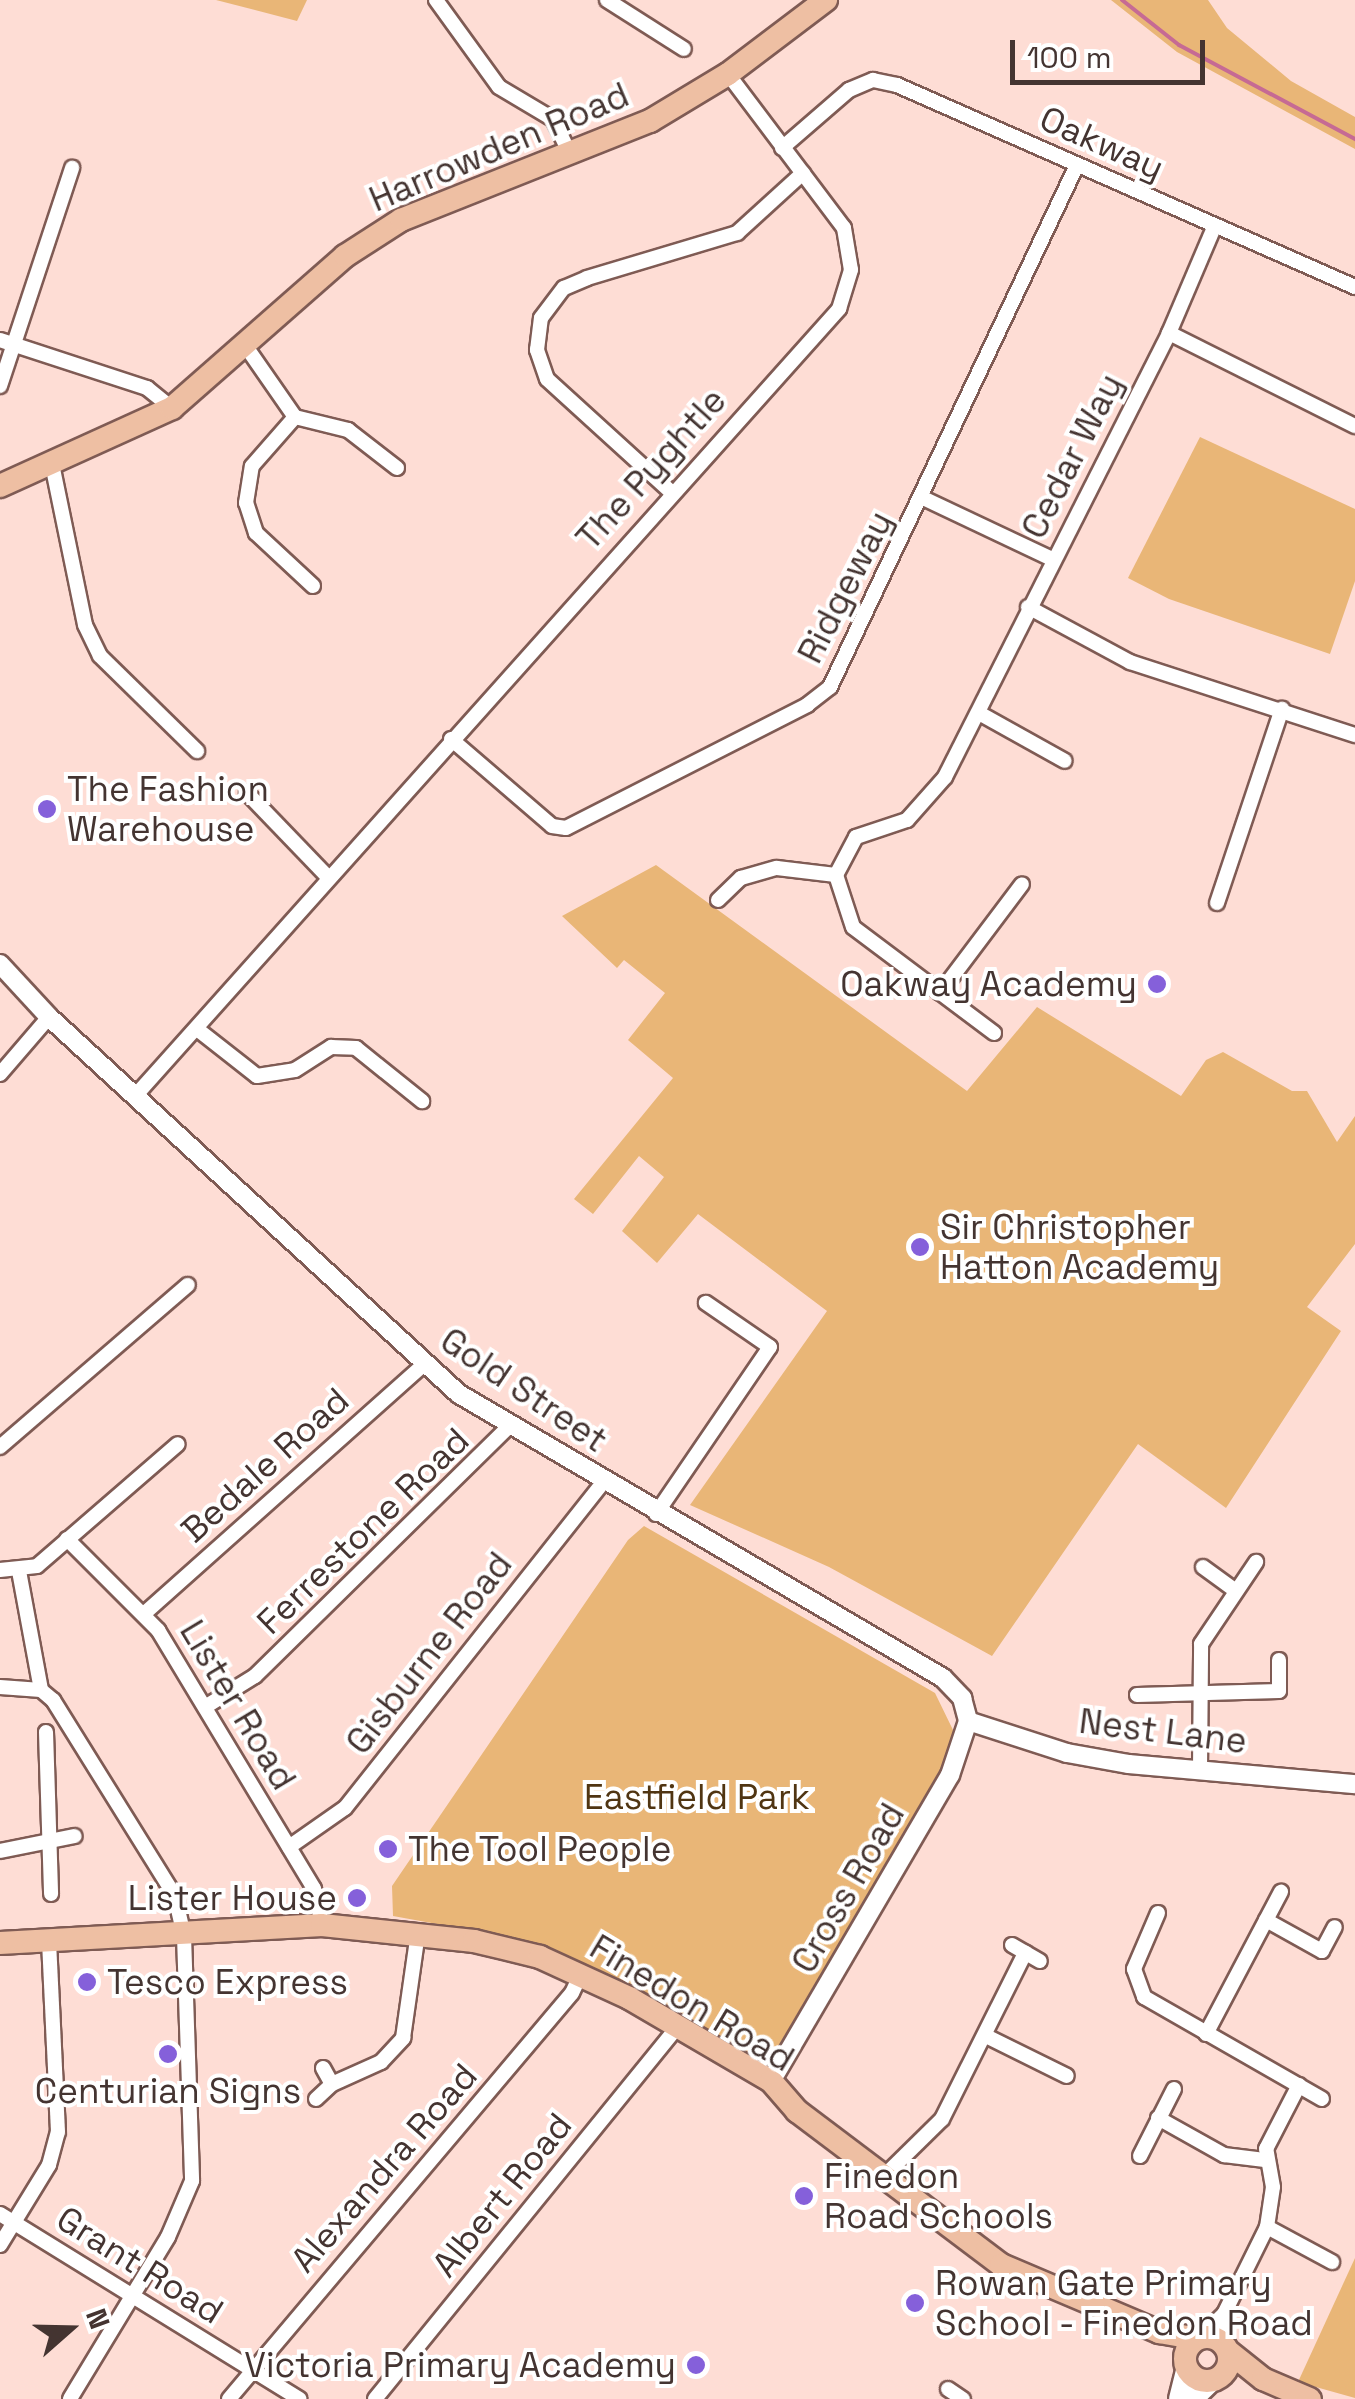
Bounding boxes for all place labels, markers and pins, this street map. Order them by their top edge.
place label: The Fashion Warehouse [67,768,269,850]
marker: The Fashion Warehouse [36,798,58,820]
place label: Oakway Academy [840,963,1137,1005]
marker: Oakway Academy [1146,973,1168,995]
place label: Sir Christopher Hatton Academy [940,1206,1220,1288]
marker: Sir Christopher Hatton Academy [909,1236,931,1258]
place label: The Tool People [408,1828,672,1870]
marker: The Tool People [377,1838,399,1860]
place label: Lister House [128,1877,337,1919]
marker: Lister House [346,1887,368,1909]
place label: Tesco Express [107,1961,348,2003]
marker: Tesco Express [76,1971,98,1993]
marker: Centurian Signs [157,2043,179,2065]
place label: Centurian Signs [35,2070,301,2112]
place label: Finedon Road Schools [824,2155,1053,2237]
marker: Finedon Road Schools [793,2185,815,2207]
place label: Rowan Gate Primary School - Finedon Road [935,2262,1315,2344]
marker: Rowan Gate Primary School - Finedon Road [904,2292,926,2314]
place label: Victoria Primary Academy [244,2344,676,2386]
marker: Victoria Primary Academy [685,2354,707,2376]

